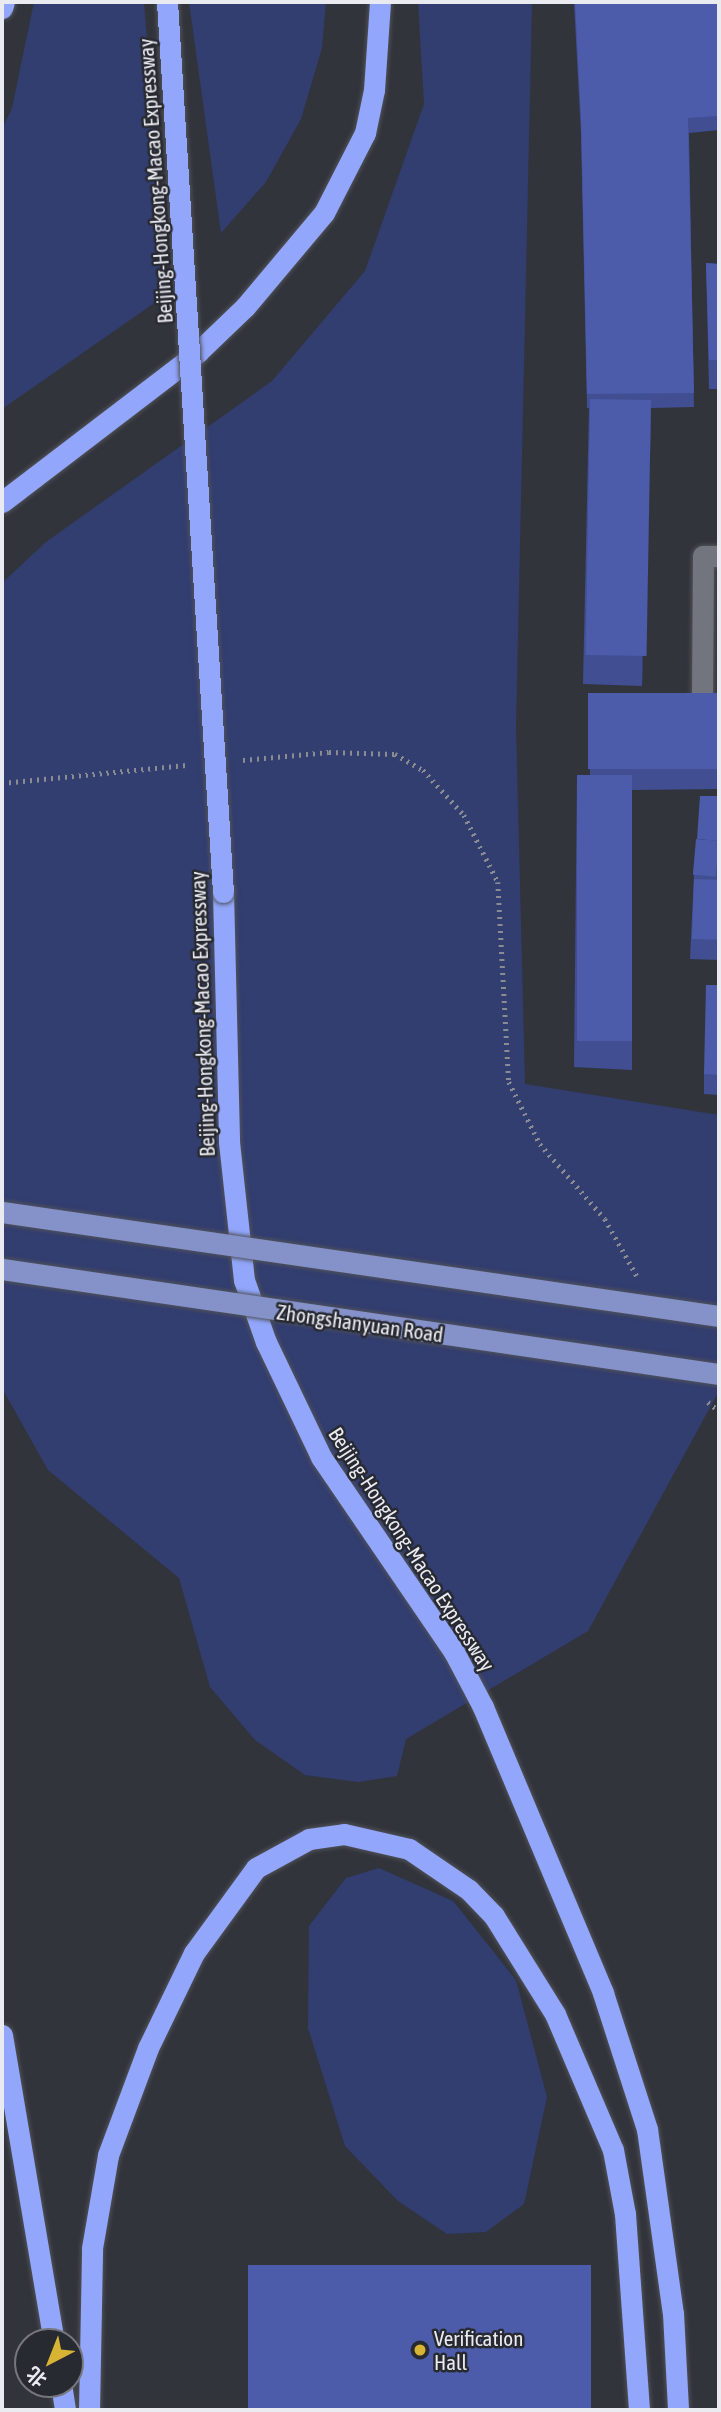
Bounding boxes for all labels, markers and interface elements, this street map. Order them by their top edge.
street label: Beijing-Hongkong-Macao Expressway [132,38,178,324]
street label: Beijing-Hongkong-Macao Expressway [184,871,220,1157]
street label: Zhongshanyuan Road [275,1299,445,1347]
street label: Beijing-Hongkong-Macao Expressway [324,1422,500,1676]
place label: Verification Hall [434,2325,523,2375]
north arrow [14,2328,84,2398]
marker: Verification Hall [412,2342,428,2358]
text: 北 [22,2363,51,2392]

